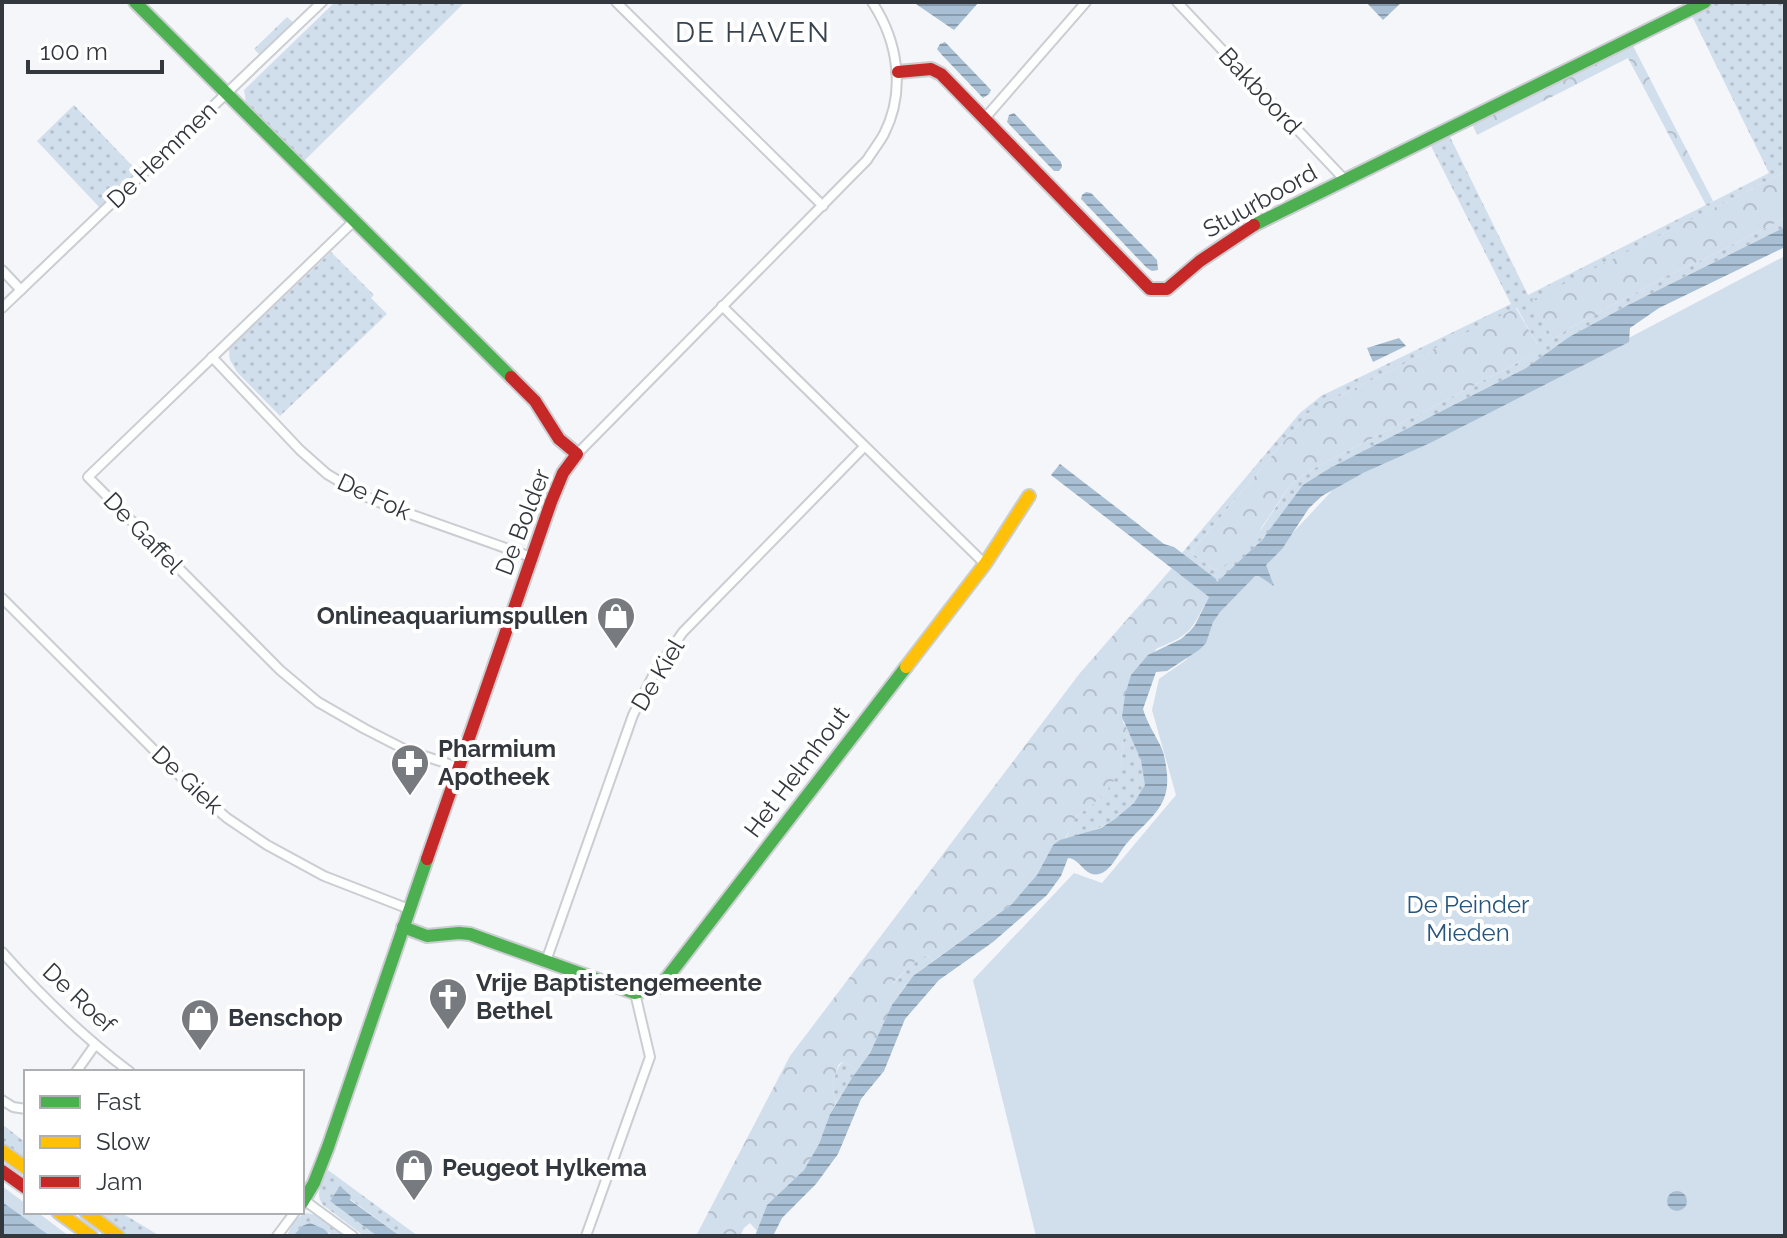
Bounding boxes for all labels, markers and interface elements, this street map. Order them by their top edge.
district label: DE HAVEN [675,16,831,49]
scale bar [28,24,162,74]
text: 100 m [40,37,108,66]
street label: Bakboord [1213,41,1308,140]
street label: De Hemmen [101,95,223,214]
street label: Stuurboord [1198,157,1322,244]
street label: De Bolder [489,464,556,579]
street label: De Fok [333,467,416,526]
street label: De Gaffel [98,486,189,580]
shop icon: Onlineaquariumspullen [595,595,637,650]
place label: Onlineaquariumspullen [317,601,588,630]
street label: De Kiel [625,633,690,716]
street label: Het Helmhout [738,701,855,843]
place label: Pharmium Apotheek [438,734,556,791]
street label: De Giek [146,740,229,820]
pharmacy icon: Pharmium Apotheek [389,742,431,797]
park label: De Peinder Mieden [1407,890,1530,947]
street label: De Roef [37,957,122,1039]
place label: Vrije Baptistengemeente Bethel [476,968,762,1025]
church icon: Vrije Baptistengemeente Bethel [427,976,469,1031]
shop icon: Benschop [179,997,221,1052]
place label: Benschop [228,1003,343,1032]
legend [24,1070,304,1214]
text: Fast [96,1087,141,1116]
text: Slow [96,1127,151,1156]
shop icon: Peugeot Hylkema [393,1147,435,1202]
place label: Peugeot Hylkema [442,1153,647,1182]
text: Jam [96,1167,142,1196]

